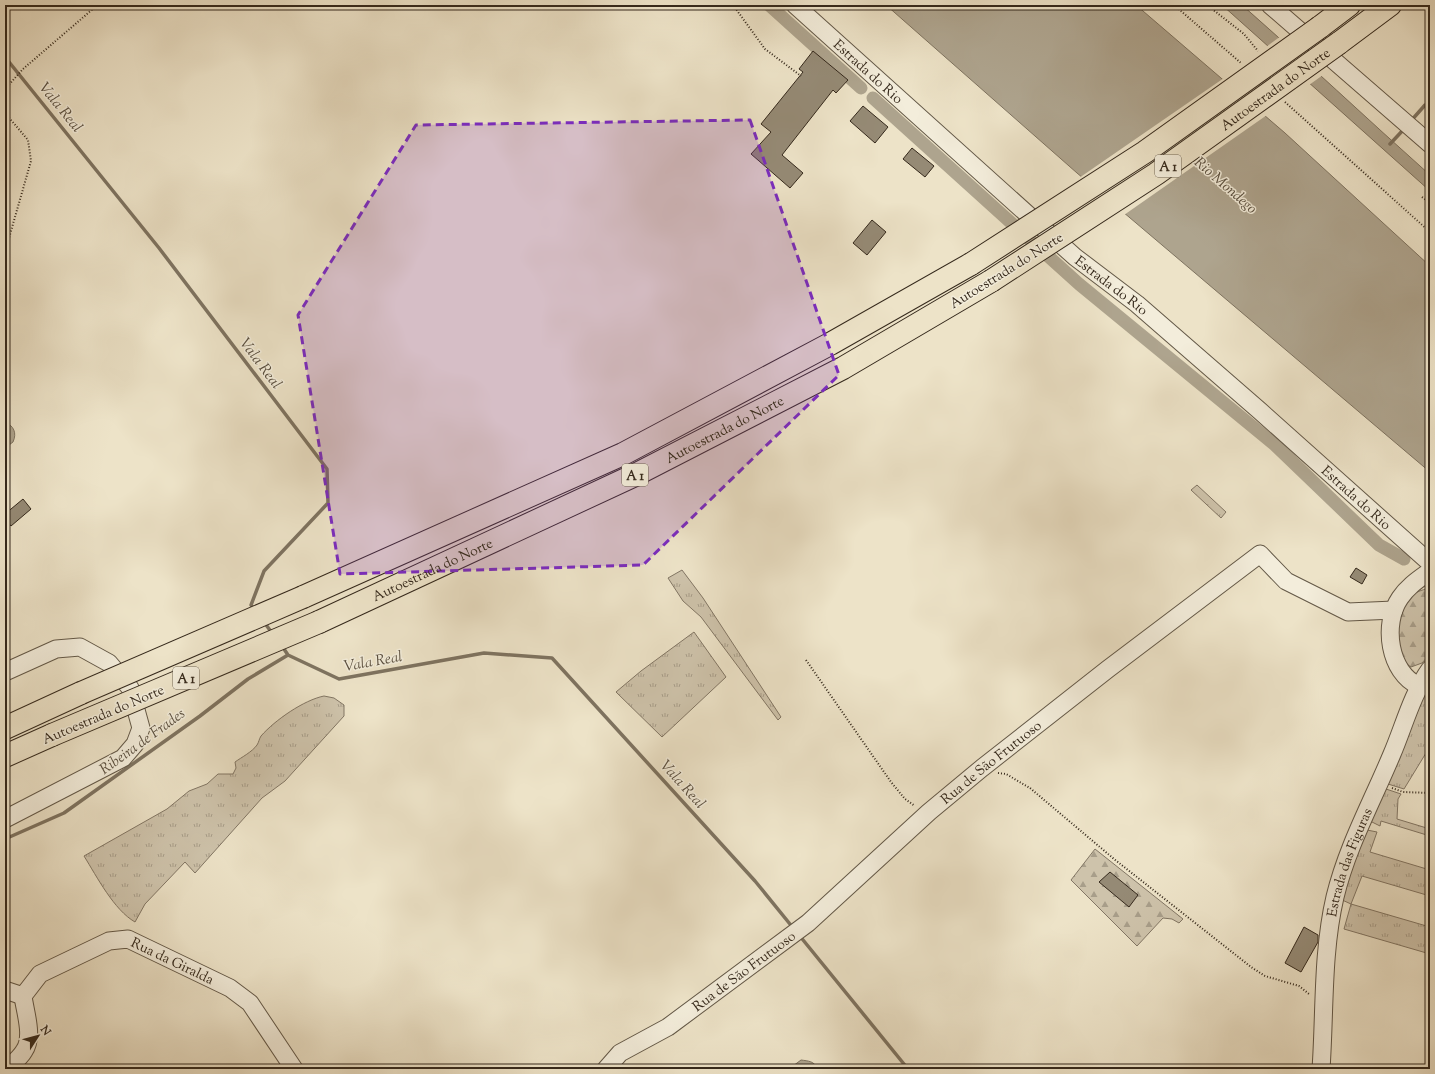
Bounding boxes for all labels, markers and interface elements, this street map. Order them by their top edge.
street label: Estrada do Rio [828,36,907,110]
street label: Autoestrada do Norte [1217,44,1335,137]
water label: Vala Real [33,78,87,138]
water label: Rio Mondego [1189,153,1261,220]
road number: A 1 [1155,155,1181,177]
street label: Autoestrada do Norte [946,229,1068,315]
street label: Estrada do Rio [1070,252,1152,321]
water label: Vala Real [234,334,286,394]
street label: Autoestrada do Norte [663,392,788,470]
street label: Estrada do Rio [1316,462,1395,536]
road number: A 1 [622,464,648,486]
street label: Autoestrada do Norte [370,534,497,608]
water label: Vala Real [342,647,404,678]
road number: A 1 [173,667,199,689]
street label: Autoestrada do Norte [40,681,168,751]
water label: Ribeira de Frades [96,704,190,780]
street label: Rua de São Frutuoso [937,716,1047,810]
water label: Vala Real [654,756,709,814]
street label: Estrada das Figuras [1323,805,1379,919]
street label: Rua de São Frutuoso [689,927,801,1018]
street label: Rua da Giralda [127,934,217,991]
north arrow [18,1016,58,1056]
text: N [36,1022,54,1039]

